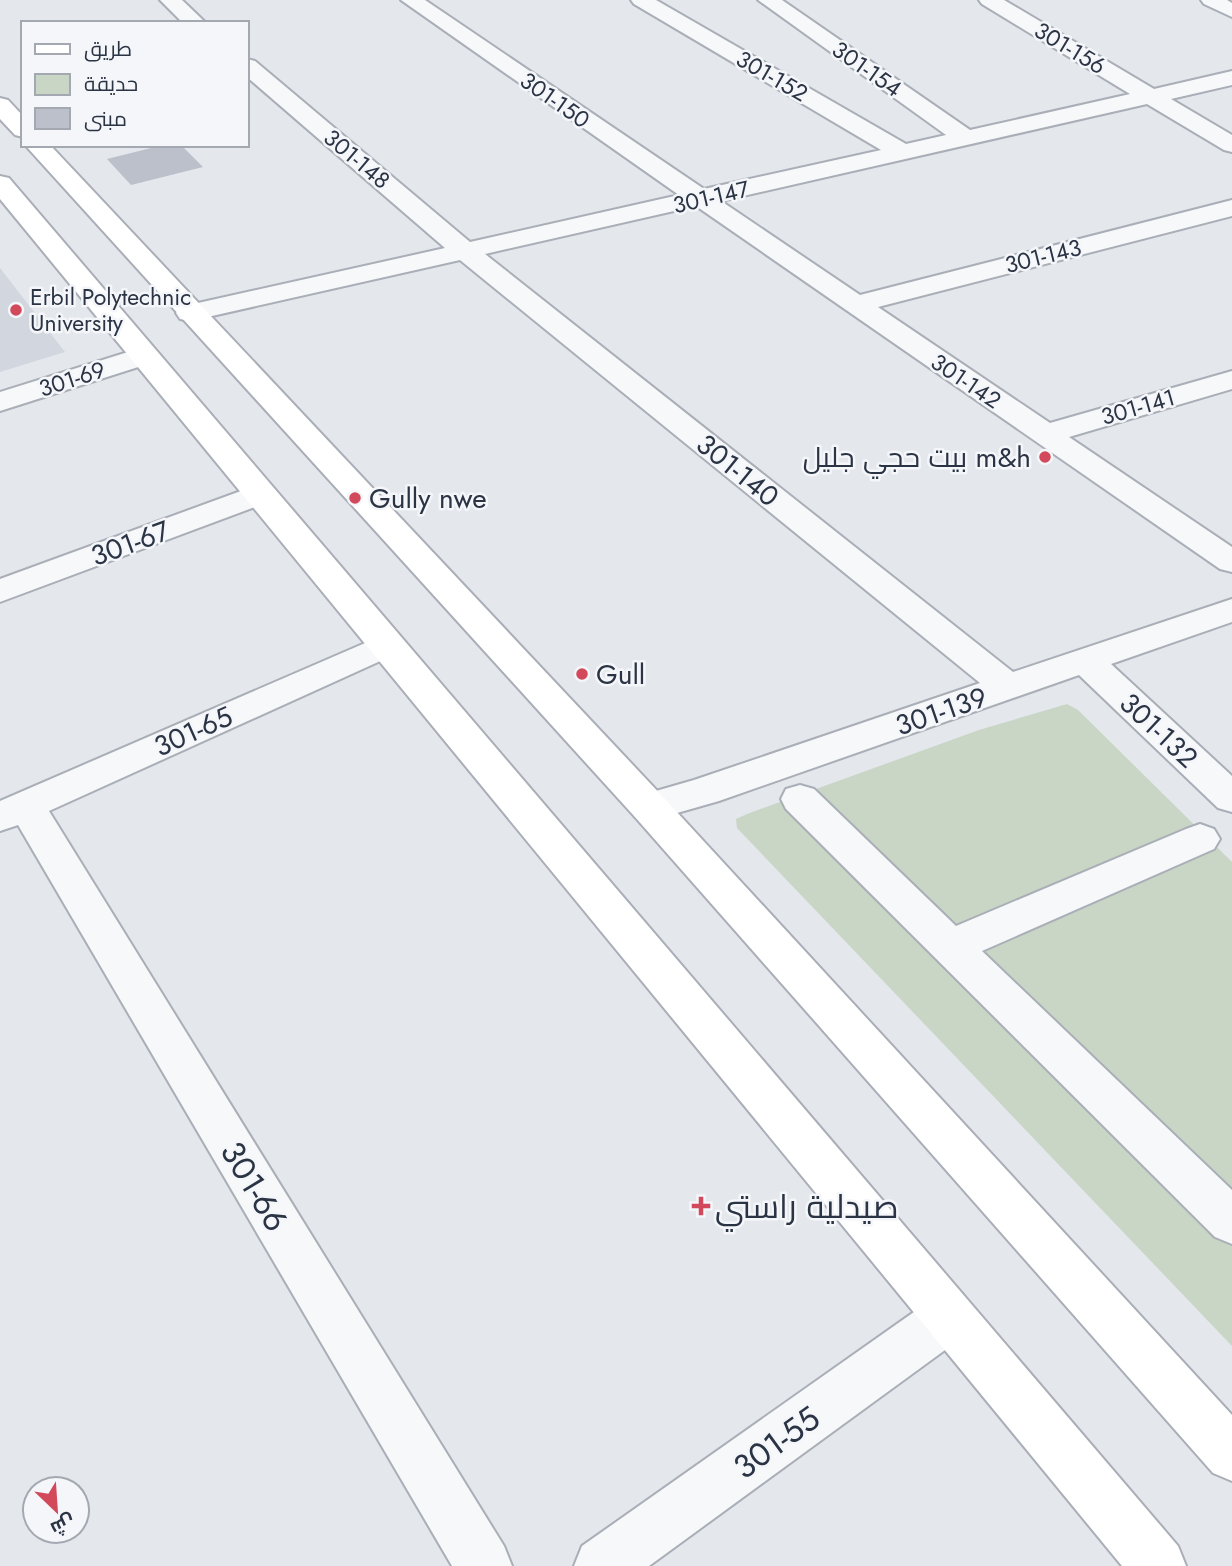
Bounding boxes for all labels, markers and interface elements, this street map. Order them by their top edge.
street label: 301-156 [1028,13,1112,83]
legend [21,21,248,147]
street label: 301-154 [825,33,909,105]
text: طريق [84,34,132,64]
street label: 301-152 [730,42,814,110]
street label: 301-150 [513,64,597,136]
text: حديقة [84,69,138,99]
text: مبنى [84,104,127,134]
street label: 301-148 [316,121,398,197]
street label: 301-147 [669,172,753,222]
street label: 301-143 [1001,230,1085,282]
place label: Erbil Polytechnic University [30,280,191,340]
marker: Erbil Polytechnic University [8,302,24,318]
street label: 301-142 [924,345,1008,417]
street label: 301-69 [34,352,110,406]
street label: 301-141 [1097,380,1179,434]
street label: 301-140 [687,424,788,517]
place label: بيت حجي جليل m&h [803,437,1031,479]
marker: بيت حجي جليل m&h [1037,449,1053,465]
place label: Gully nwe [369,478,487,519]
marker: Gully nwe [347,490,363,506]
street label: 301-67 [85,510,176,577]
place label: Gull [596,654,645,695]
marker: Gull [574,666,590,682]
street label: 301-139 [890,677,993,746]
street label: 301-132 [1110,683,1207,778]
street label: 301-65 [147,696,239,767]
street label: 301-66 [209,1132,300,1240]
place label: صيدلية راستي [715,1183,899,1232]
marker: صيدلية راستي [693,1198,709,1214]
street label: 301-55 [723,1395,829,1490]
north arrow [21,1475,91,1545]
text: ش [46,1508,80,1542]

